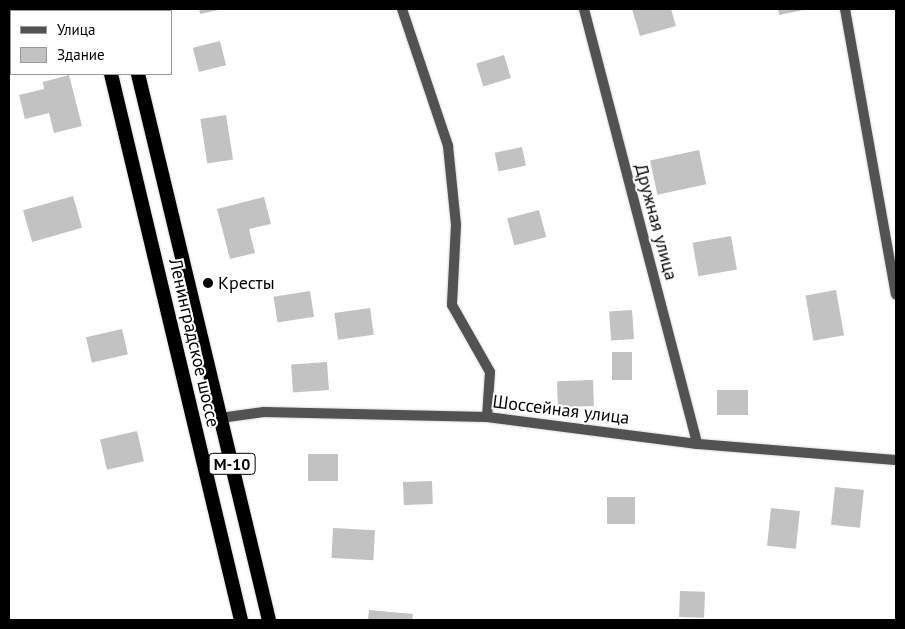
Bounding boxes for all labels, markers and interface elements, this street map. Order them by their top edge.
legend [10,10,172,75]
text: Улица [57,20,95,39]
text: Здание [57,45,105,64]
street label: Дружная улица [630,161,682,283]
street label: Ленинградское шоссе [164,257,224,429]
place label: Кресты [218,272,275,294]
marker: Кресты [202,277,214,289]
street label: Шоссейная улица [491,391,631,429]
road number: М-10 [208,450,256,478]

